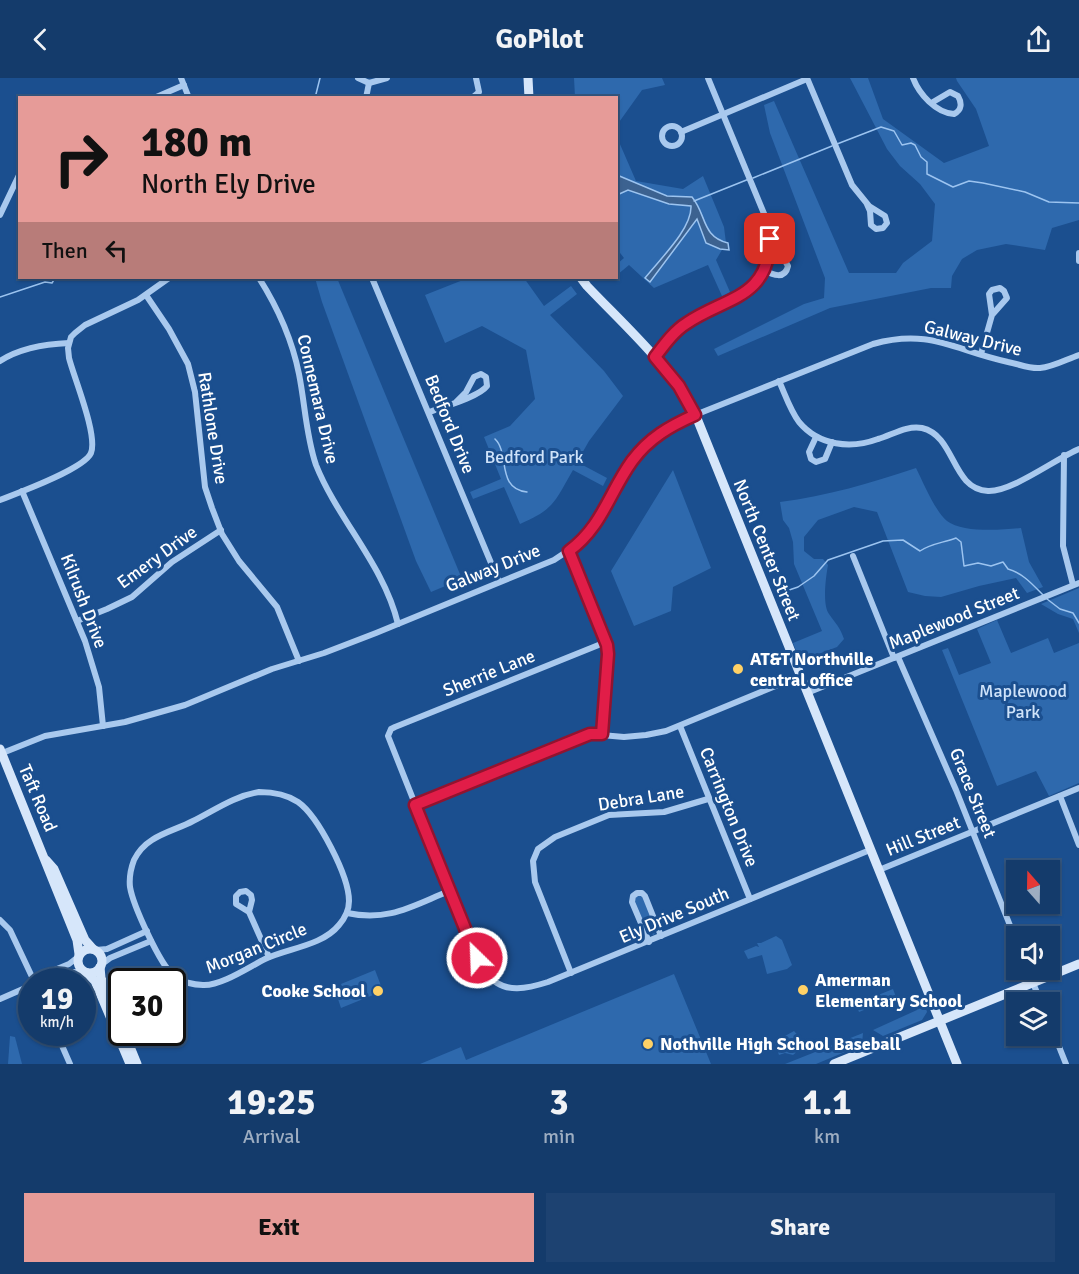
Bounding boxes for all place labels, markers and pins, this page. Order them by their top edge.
pin [744,213,795,264]
place label: AT&T Northville central office [750,648,874,691]
marker: AT&T Northville central office [731,662,745,676]
place label: Amerman Elementary School [815,969,963,1012]
place label: Cooke School [262,980,366,1002]
marker: Amerman Elementary School [796,983,810,997]
marker: Cooke School [371,984,385,998]
place label: Nothville High School Baseball [660,1033,901,1055]
marker: Nothville High School Baseball [641,1037,655,1051]

